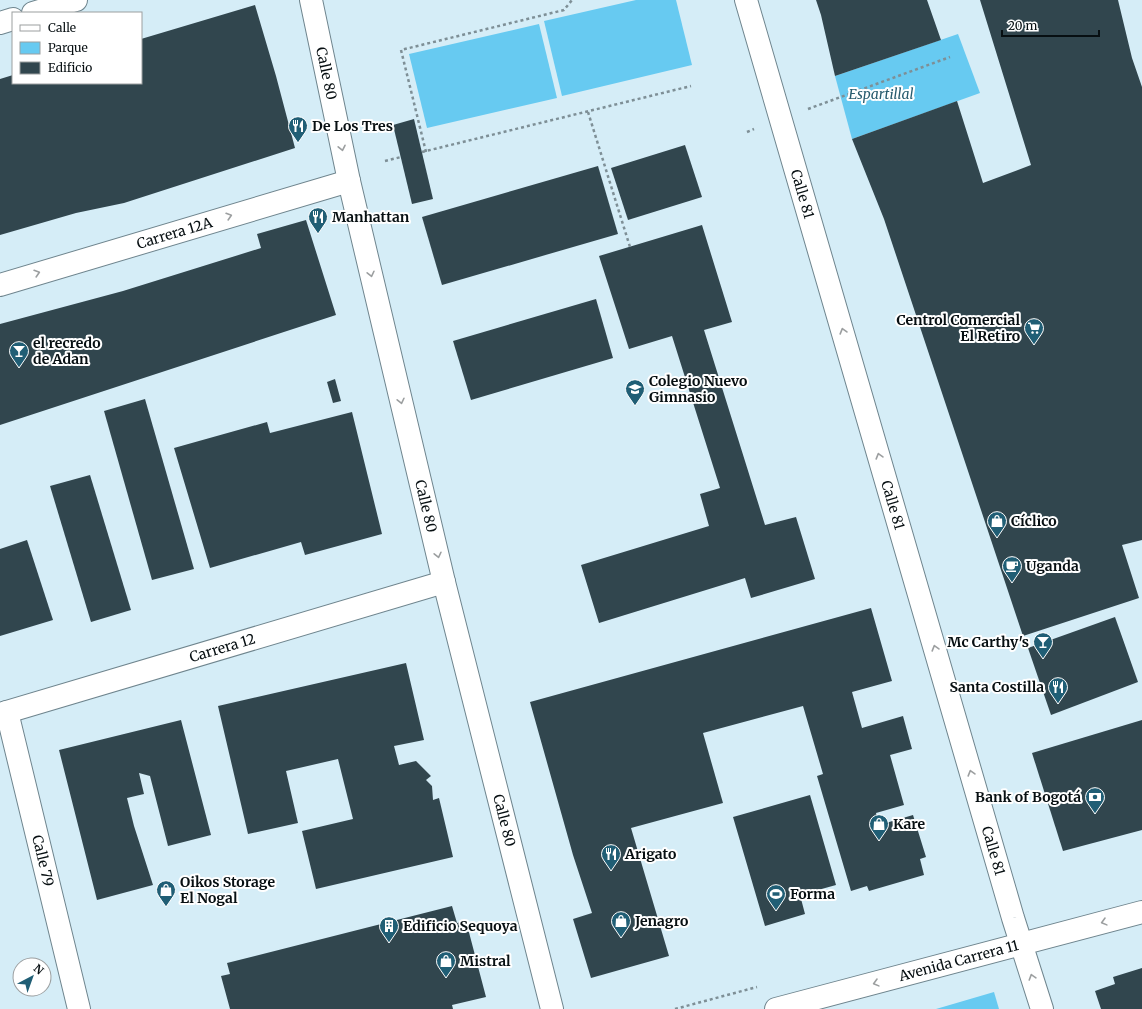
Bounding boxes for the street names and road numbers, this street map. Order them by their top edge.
street label: Calle 80 [312,45,341,101]
street label: Calle 81 [787,167,818,221]
street label: Carrera 12A [135,213,214,253]
street label: Calle 80 [411,478,441,534]
street label: Calle 81 [877,478,909,532]
street label: Carrera 12 [187,630,257,666]
street label: Calle 80 [489,792,520,849]
street label: Calle 81 [978,824,1009,877]
street label: Calle 79 [28,833,58,888]
street label: Avenida Carrera 11 [896,936,1020,985]

